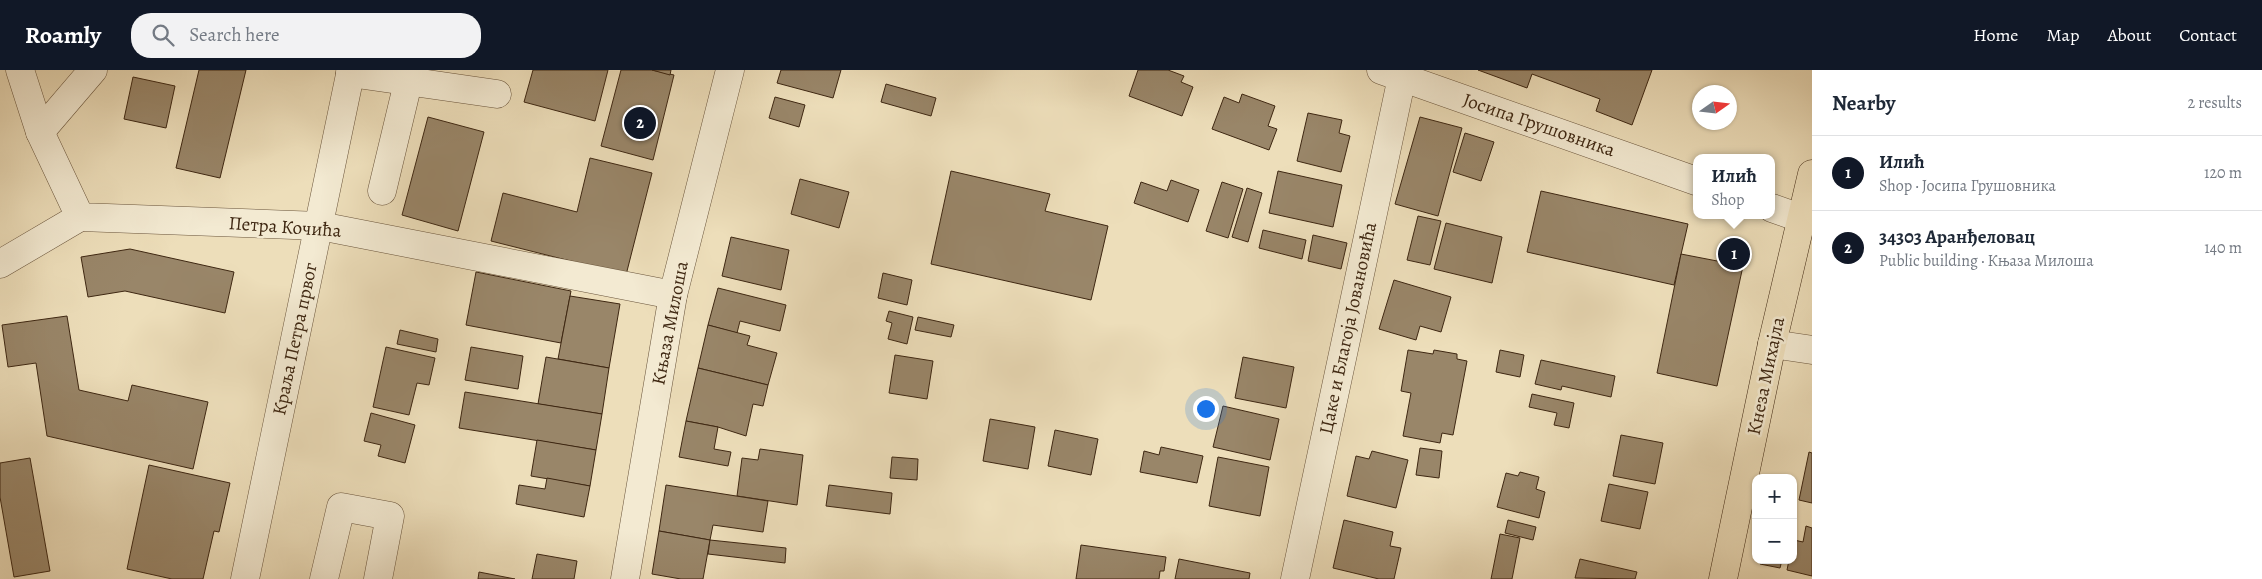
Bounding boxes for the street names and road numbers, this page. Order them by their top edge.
street label: Јосипа Грушовника [1459,87,1619,163]
street label: Петра Кочића [228,210,343,244]
street label: Цаке и Благоја Јовановића [1313,219,1383,436]
street label: Књаза Милоша [645,259,695,387]
street label: Краља Петра првог [266,260,324,418]
street label: Кнеза Михајла [1741,314,1791,437]

